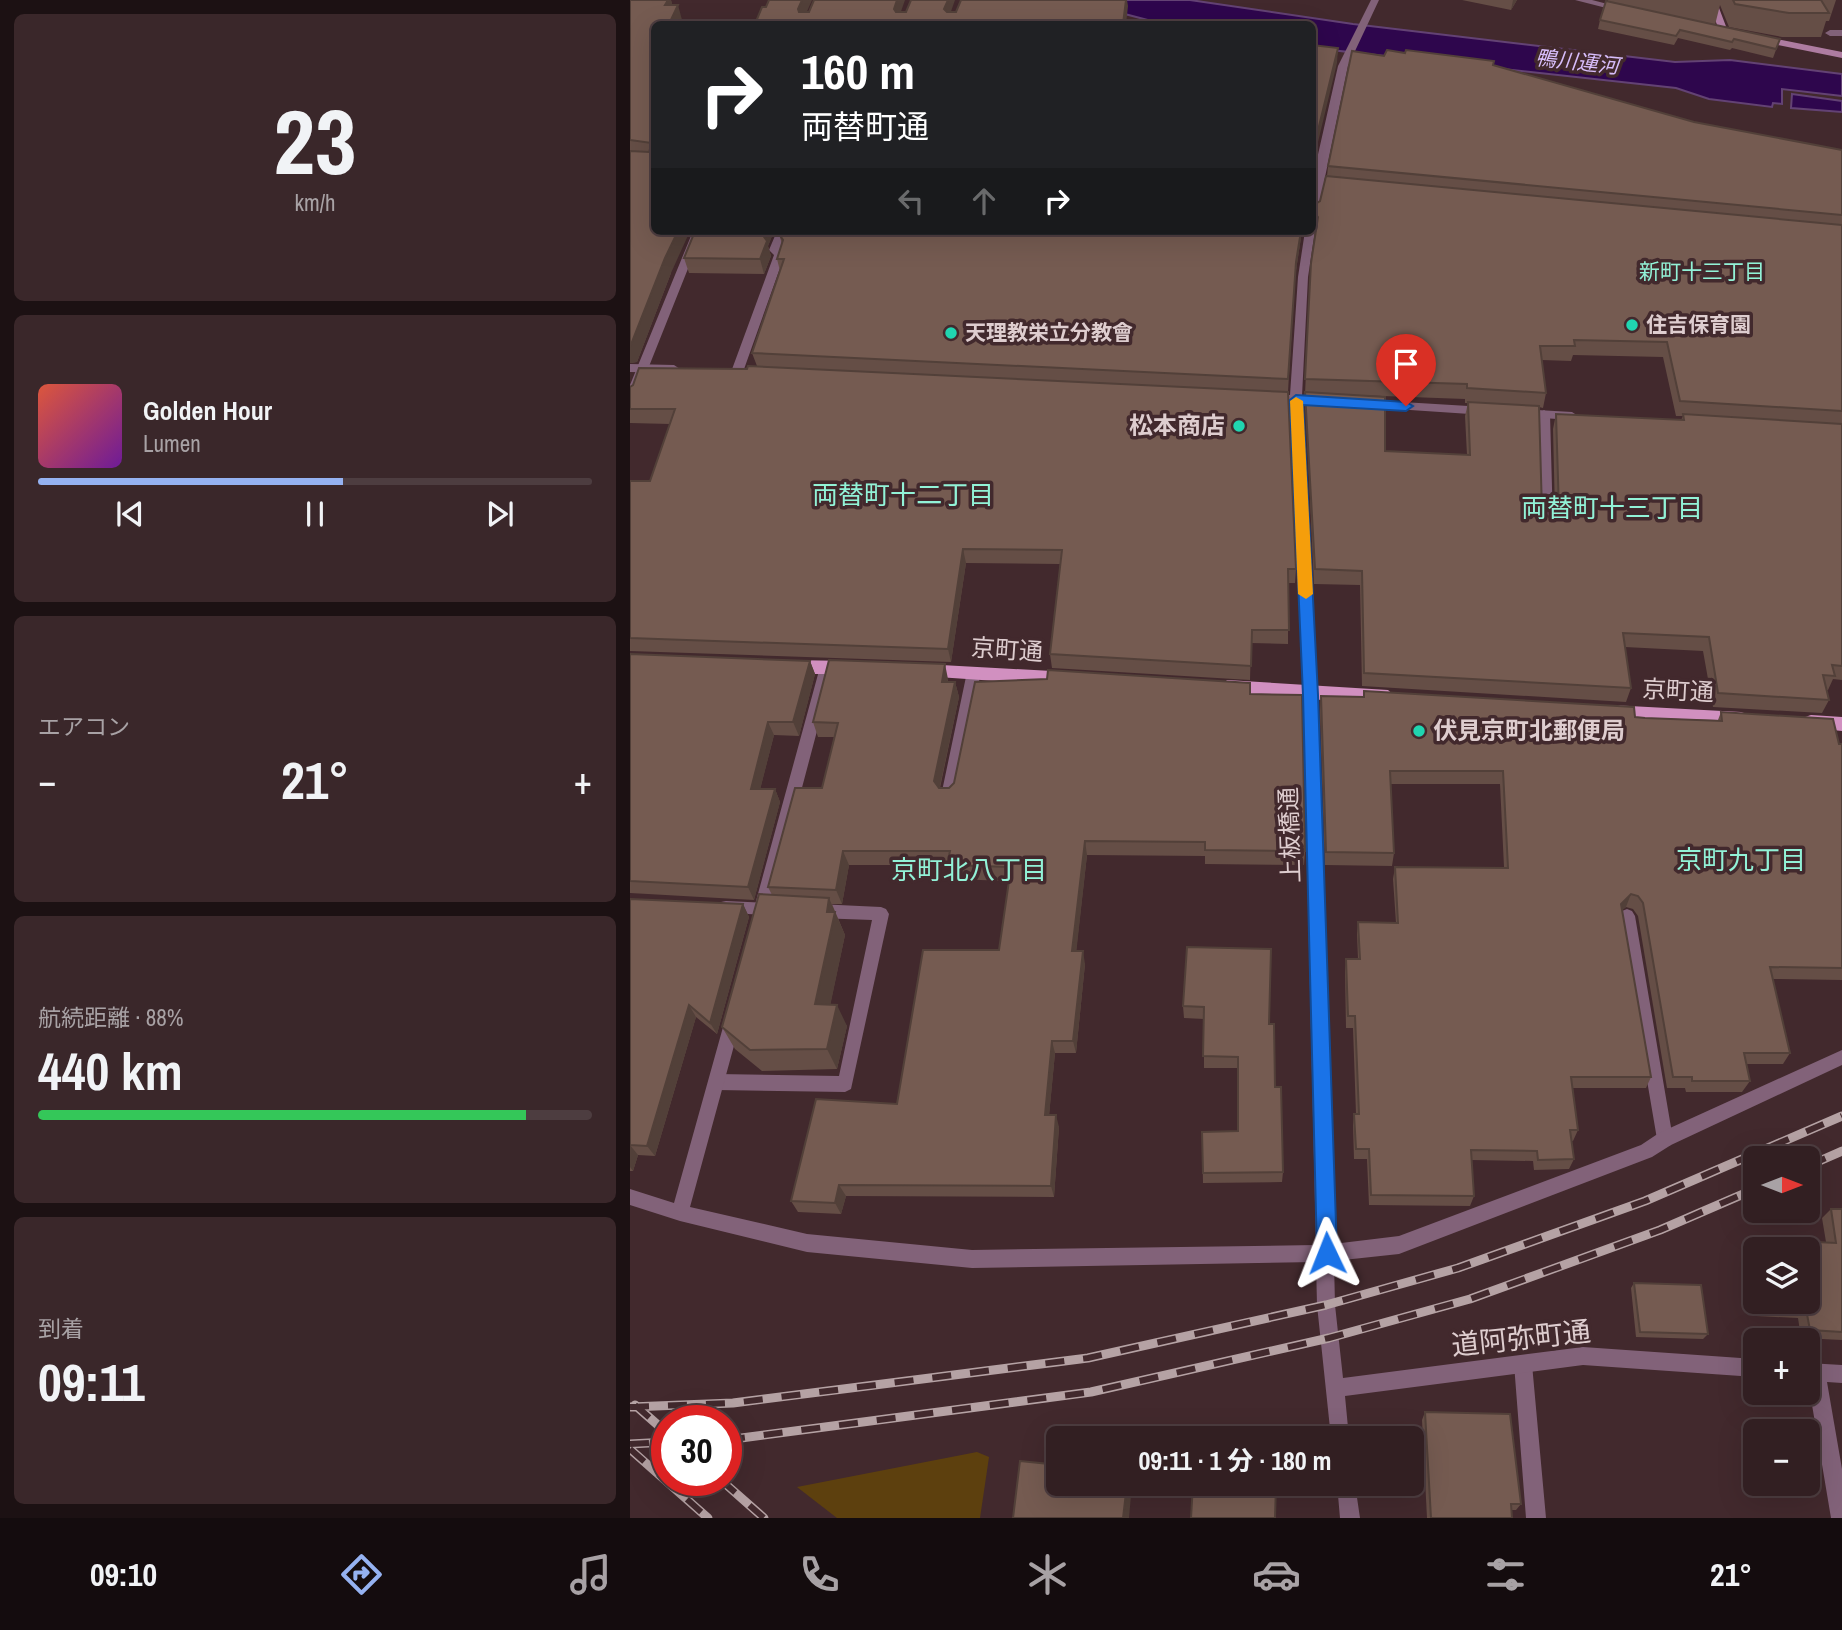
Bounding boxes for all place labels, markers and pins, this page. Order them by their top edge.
place label: 住吉保育園 [1646,310,1751,339]
marker: 住吉保育園 [1624,317,1640,333]
place label: 天理教栄立分教會 [965,318,1133,347]
marker: 天理教栄立分教會 [943,325,959,341]
pin [1376,334,1436,406]
place label: 松本商店 [1129,409,1225,441]
marker: 松本商店 [1231,418,1247,434]
place label: 伏見京町北郵便局 [1433,714,1625,746]
marker: 伏見京町北郵便局 [1411,723,1427,739]

